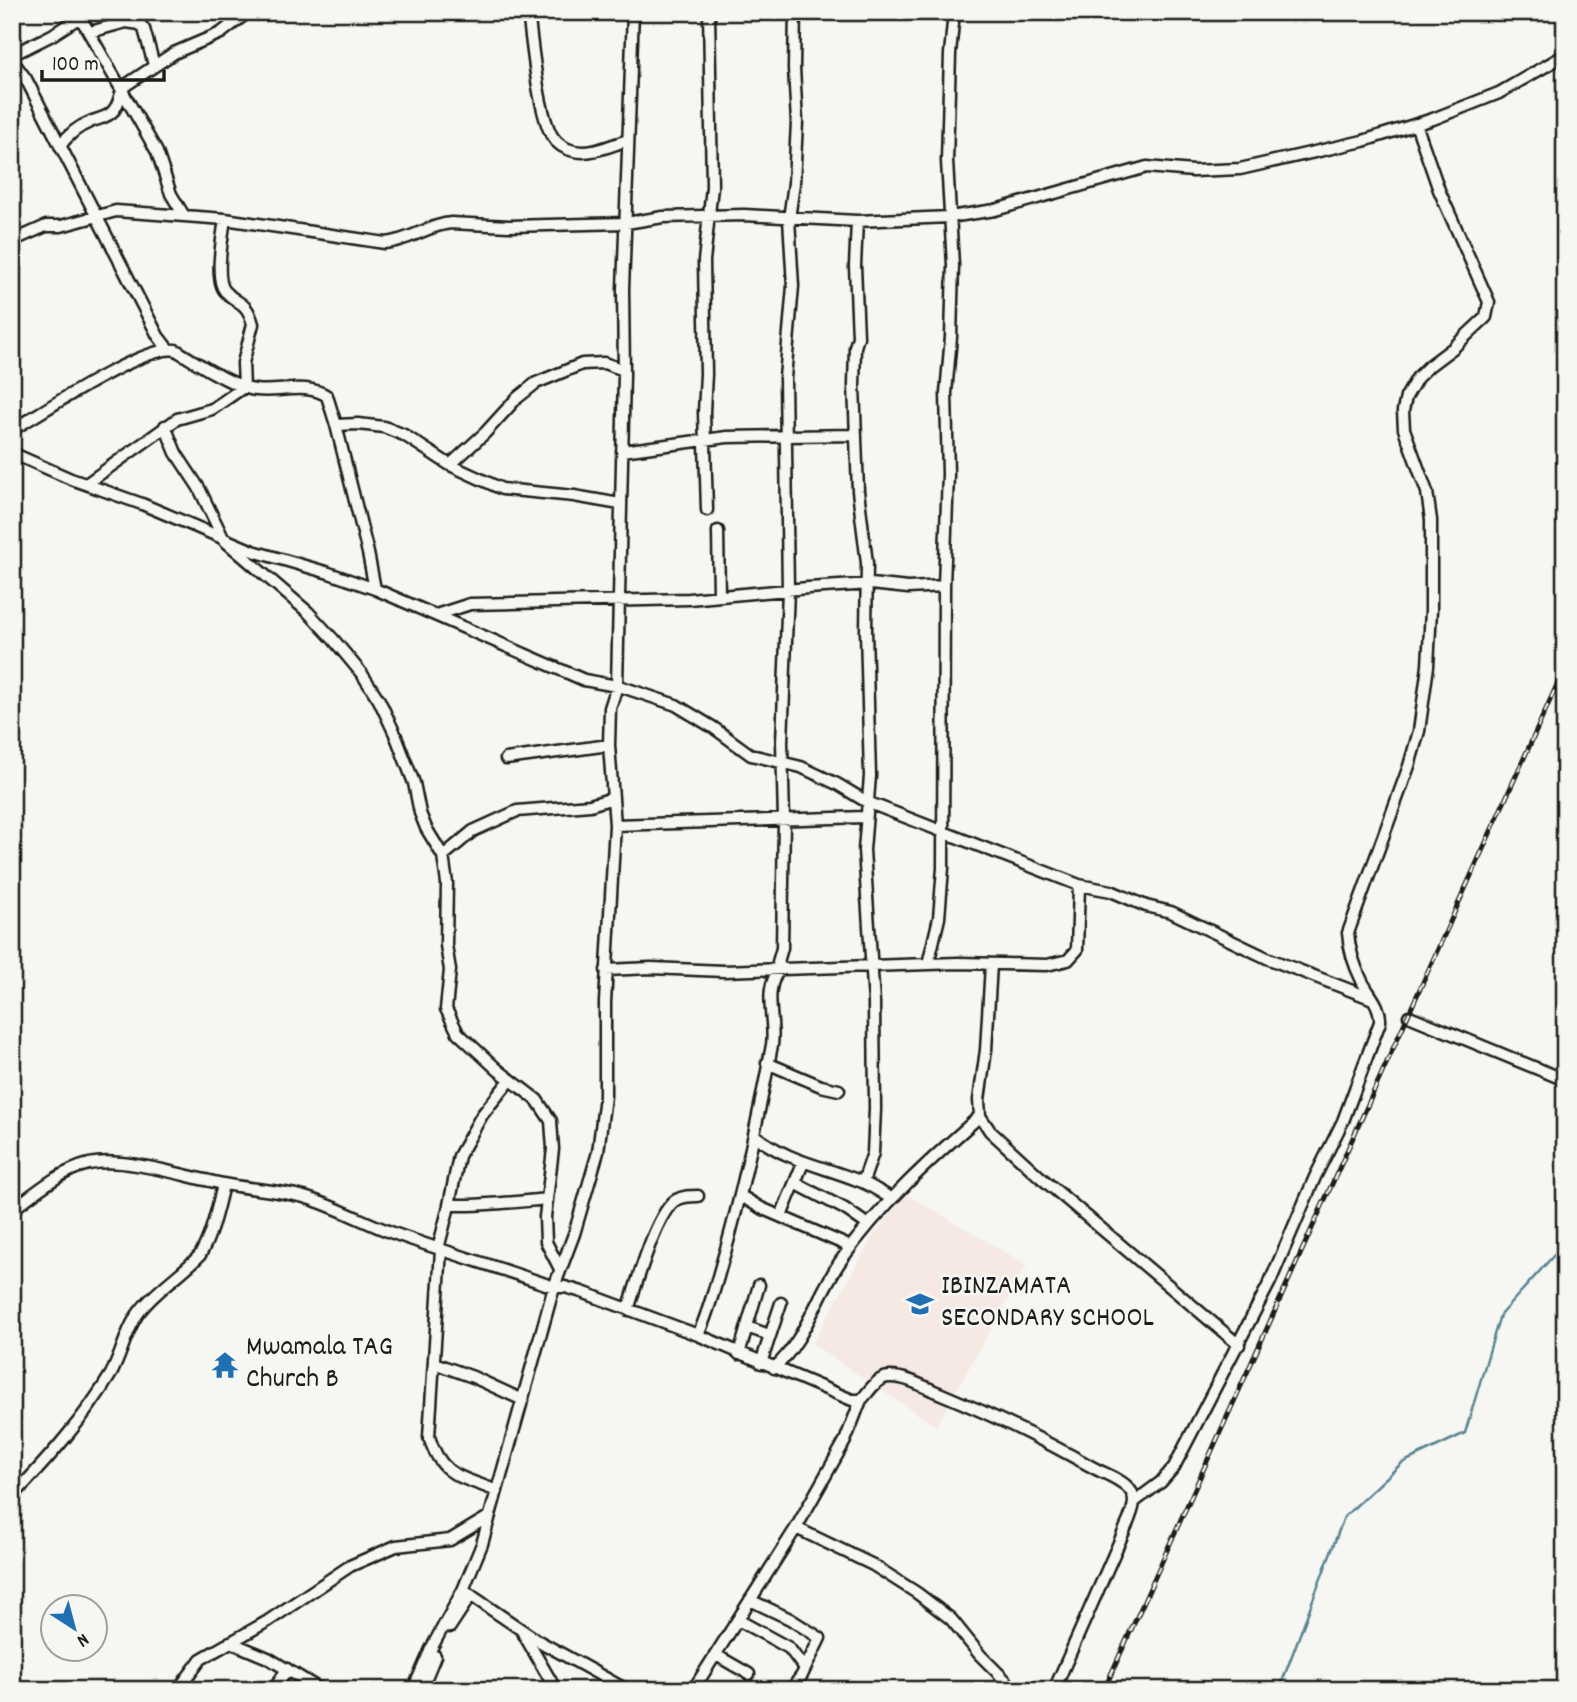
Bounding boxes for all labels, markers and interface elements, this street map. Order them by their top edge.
scale bar [42,38,164,82]
text: 100 m [52,51,99,81]
place label: IBINZAMATA SECONDARY SCHOOL [941,1268,1154,1340]
school or university icon: IBINZAMATA SECONDARY SCHOOL [905,1289,935,1319]
place label: Mwamala TAG Church B [246,1329,393,1401]
temple icon: Mwamala TAG Church B [210,1350,240,1380]
north arrow [38,1594,108,1664]
text: N [70,1625,94,1653]

